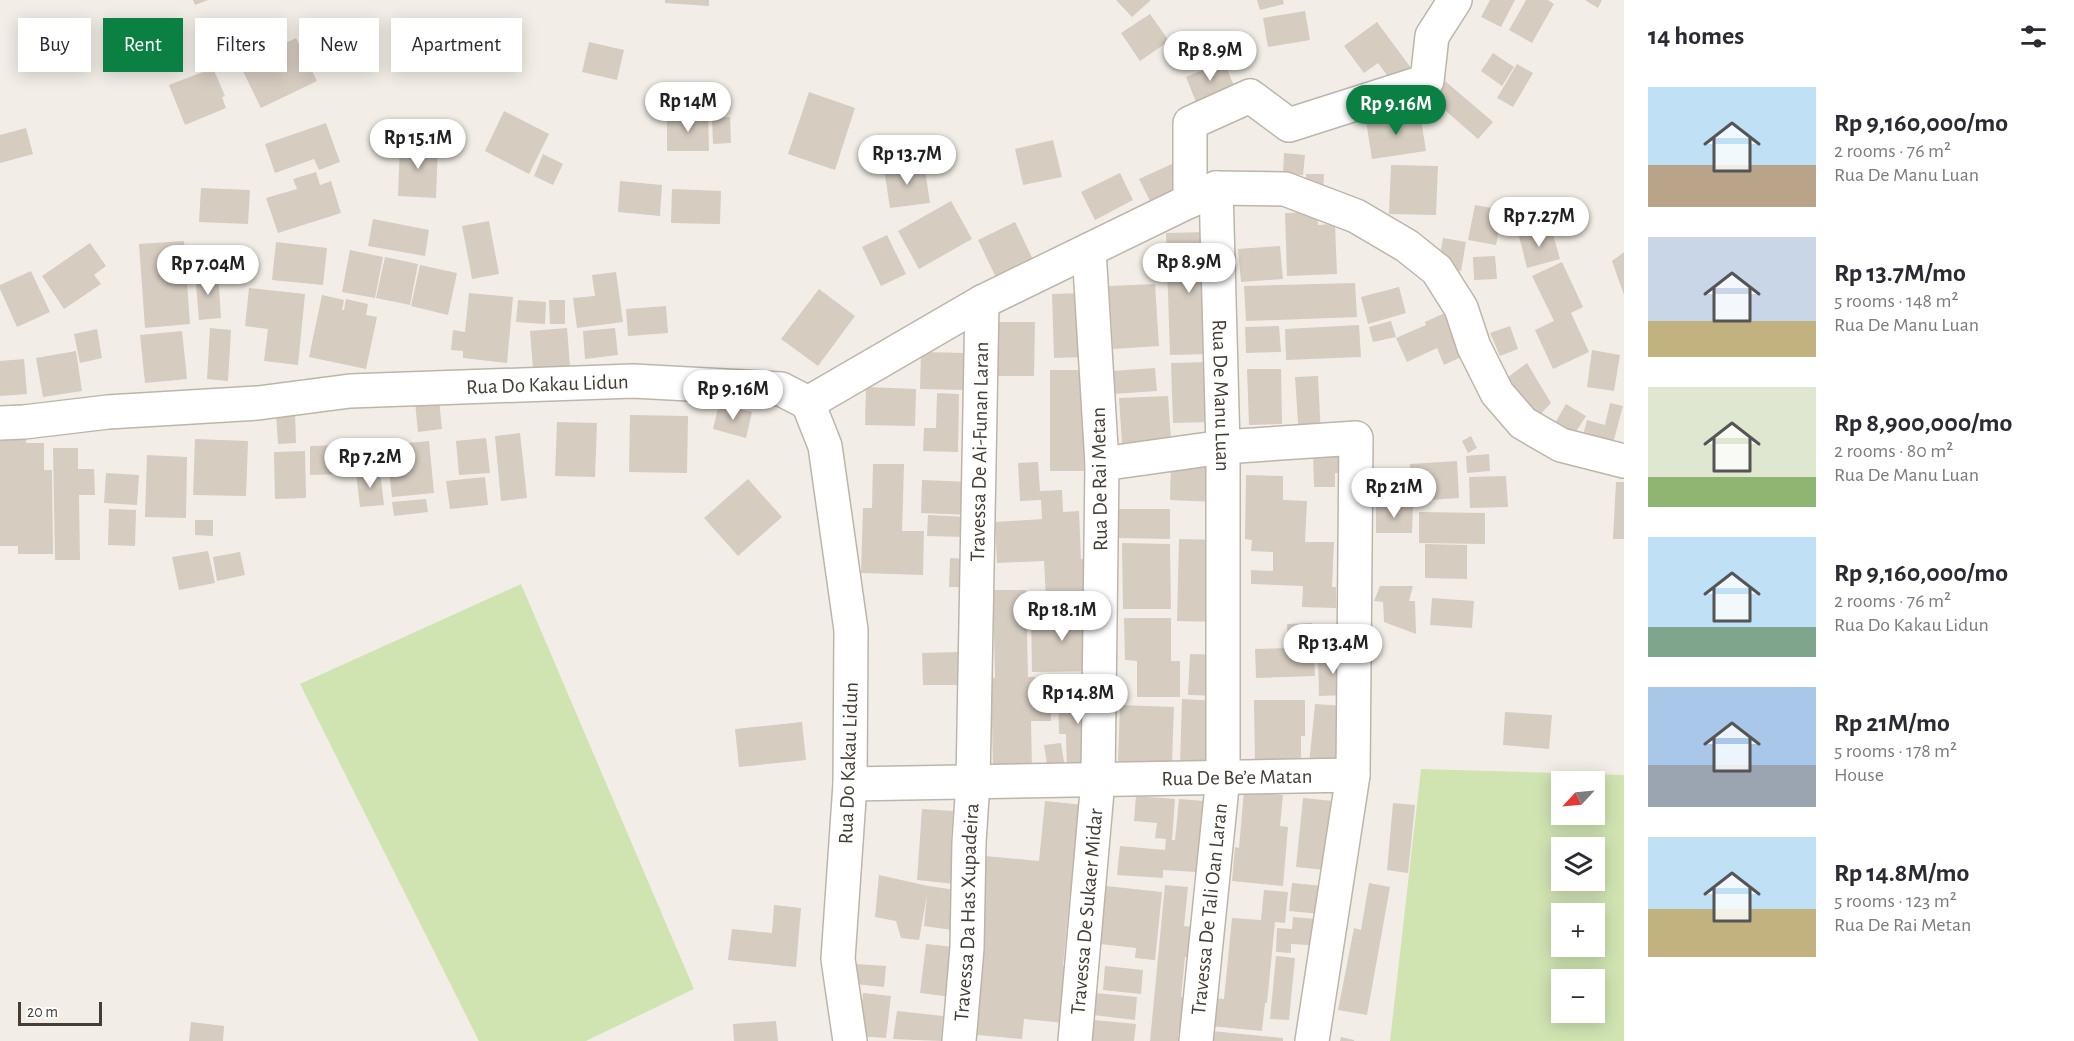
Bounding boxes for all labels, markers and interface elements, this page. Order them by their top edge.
chip: Buy [18,18,91,72]
chip: Rent [103,18,183,72]
chip: Filters [195,18,287,72]
chip: New [299,18,379,72]
chip: Apartment [391,18,522,72]
icon: filters [2017,20,2050,53]
text: 14 homes [1648,23,1744,49]
pin: Rp 8.9M [1155,31,1265,82]
text: Rp 8.9M [1178,40,1242,60]
pin: Rp 14M [639,82,737,133]
pin: Rp 9.16M [1334,85,1458,136]
text: Rp 14M [659,91,717,111]
text: Rp 9.16M [1360,94,1432,114]
text: Rp 9,160,000/mo [1834,110,2008,136]
icon: home [1696,111,1768,183]
pin: Rp 15.1M [356,119,480,170]
text: Rp 15.1M [384,128,452,148]
pin: Rp 13.7M [845,135,969,186]
text: 2 rooms · 76 m² [1834,141,1951,161]
text: Rp 13.7M [872,144,942,164]
text: Rua De Manu Luan [1834,165,1979,185]
pin: Rp 7.27M [1477,197,1601,248]
text: Rp 7.27M [1503,206,1575,226]
pin: Rp 8.9M [1134,243,1244,294]
pin: Rp 7.04M [146,245,270,296]
text: Rp 8.9M [1157,252,1221,272]
text: Rp 7.04M [171,254,245,274]
text: Rp 13.7M/mo [1834,260,1966,286]
icon: home [1696,261,1768,333]
text: 5 rooms · 148 m² [1834,291,1958,311]
text: Rua De Manu Luan [1834,315,1979,335]
street label: Rua De Manu Luan [1209,319,1233,472]
street label: Travessa De Ai-Funan Laran [967,341,992,562]
pin: Rp 9.16M [671,370,795,421]
street label: Rua Do Kakau Lidun [466,371,629,398]
text: Rp 9.16M [697,379,769,399]
street label: Rua De Rai Metan [1088,407,1111,551]
text: Rp 8,900,000/mo [1834,410,2012,436]
icon: home [1696,411,1768,483]
pin: Rp 7.2M [315,438,425,489]
text: 2 rooms · 80 m² [1834,441,1953,461]
text: Rp 7.2M [338,447,402,467]
text: Rua De Manu Luan [1834,465,1979,485]
pin: Rp 21M [1345,468,1443,519]
text: Rp 21M [1365,477,1423,497]
text: Rp 9,160,000/mo [1834,560,2008,586]
icon: home [1696,561,1768,633]
pin: Rp 18.1M [1000,591,1124,642]
text: 2 rooms · 76 m² [1834,591,1951,611]
text: Rp 18.1M [1027,600,1097,620]
text: Rua Do Kakau Lidun [1834,615,1989,635]
pin: Rp 13.4M [1271,624,1395,675]
text: Rp 13.4M [1297,633,1369,653]
pin: Rp 14.8M [1016,674,1140,725]
street label: Rua Do Kakau Lidun [835,681,862,845]
text: Rp 14.8M [1042,683,1114,703]
text: Rp 21M/mo [1834,710,1950,736]
icon: home [1696,711,1768,783]
text: 5 rooms · 178 m² [1834,741,1957,761]
text: House [1834,765,1884,785]
street label: Rua De Be’e Matan [1161,766,1313,789]
north arrow [1551,771,1605,825]
map controls [1551,771,1605,1023]
street label: Travessa Da Has Xupadeira [951,802,983,1022]
street label: Travessa De Tali Oan Laran [1188,802,1231,1016]
street label: Travessa De Sukaer Midar [1067,807,1106,1016]
button: layers [1551,837,1605,891]
text: Rp 14.8M/mo [1834,860,1969,886]
icon: home [1696,861,1768,933]
text: 5 rooms · 123 m² [1834,891,1957,911]
button: + [1551,903,1605,957]
text: Rua De Rai Metan [1834,915,1971,935]
button: − [1551,969,1605,1023]
scale bar [18,999,102,1026]
text: 20 m [27,1004,58,1020]

